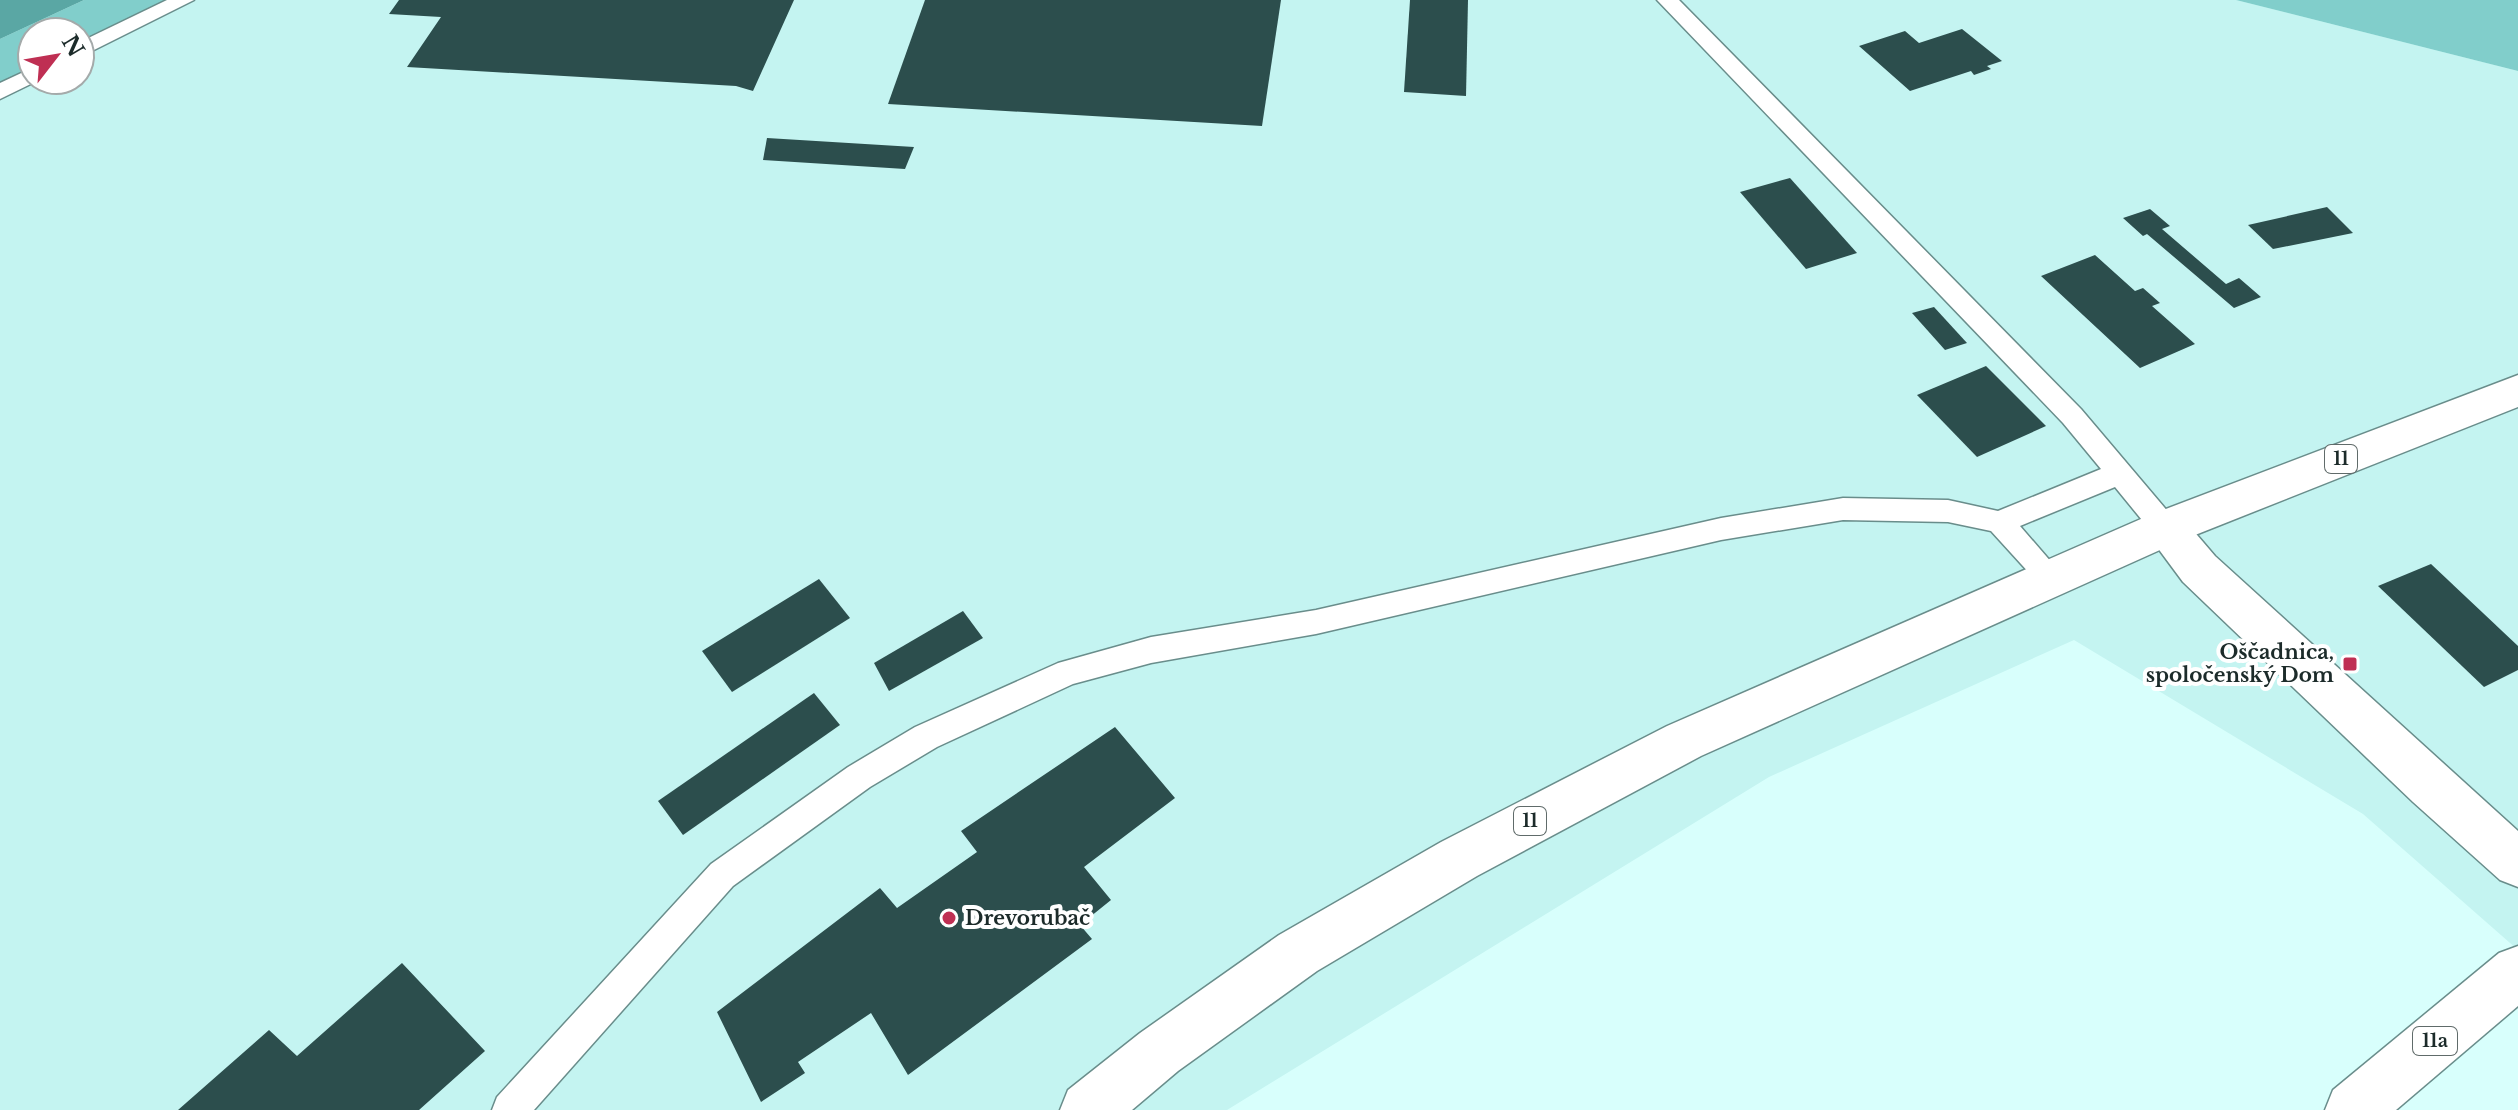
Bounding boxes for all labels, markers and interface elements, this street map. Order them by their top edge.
north arrow [16,16,96,96]
text: N [56,30,90,62]
road number: 11 [2325,445,2357,473]
place label: Oščadnica, spoločenský Dom [2146,640,2334,687]
marker: Oščadnica, spoločenský Dom [2341,655,2359,673]
road number: 11 [1514,807,1546,835]
place label: Drevorubač [965,906,1090,930]
marker: Drevorubač [940,909,958,927]
road number: 11a [2413,1027,2457,1055]

